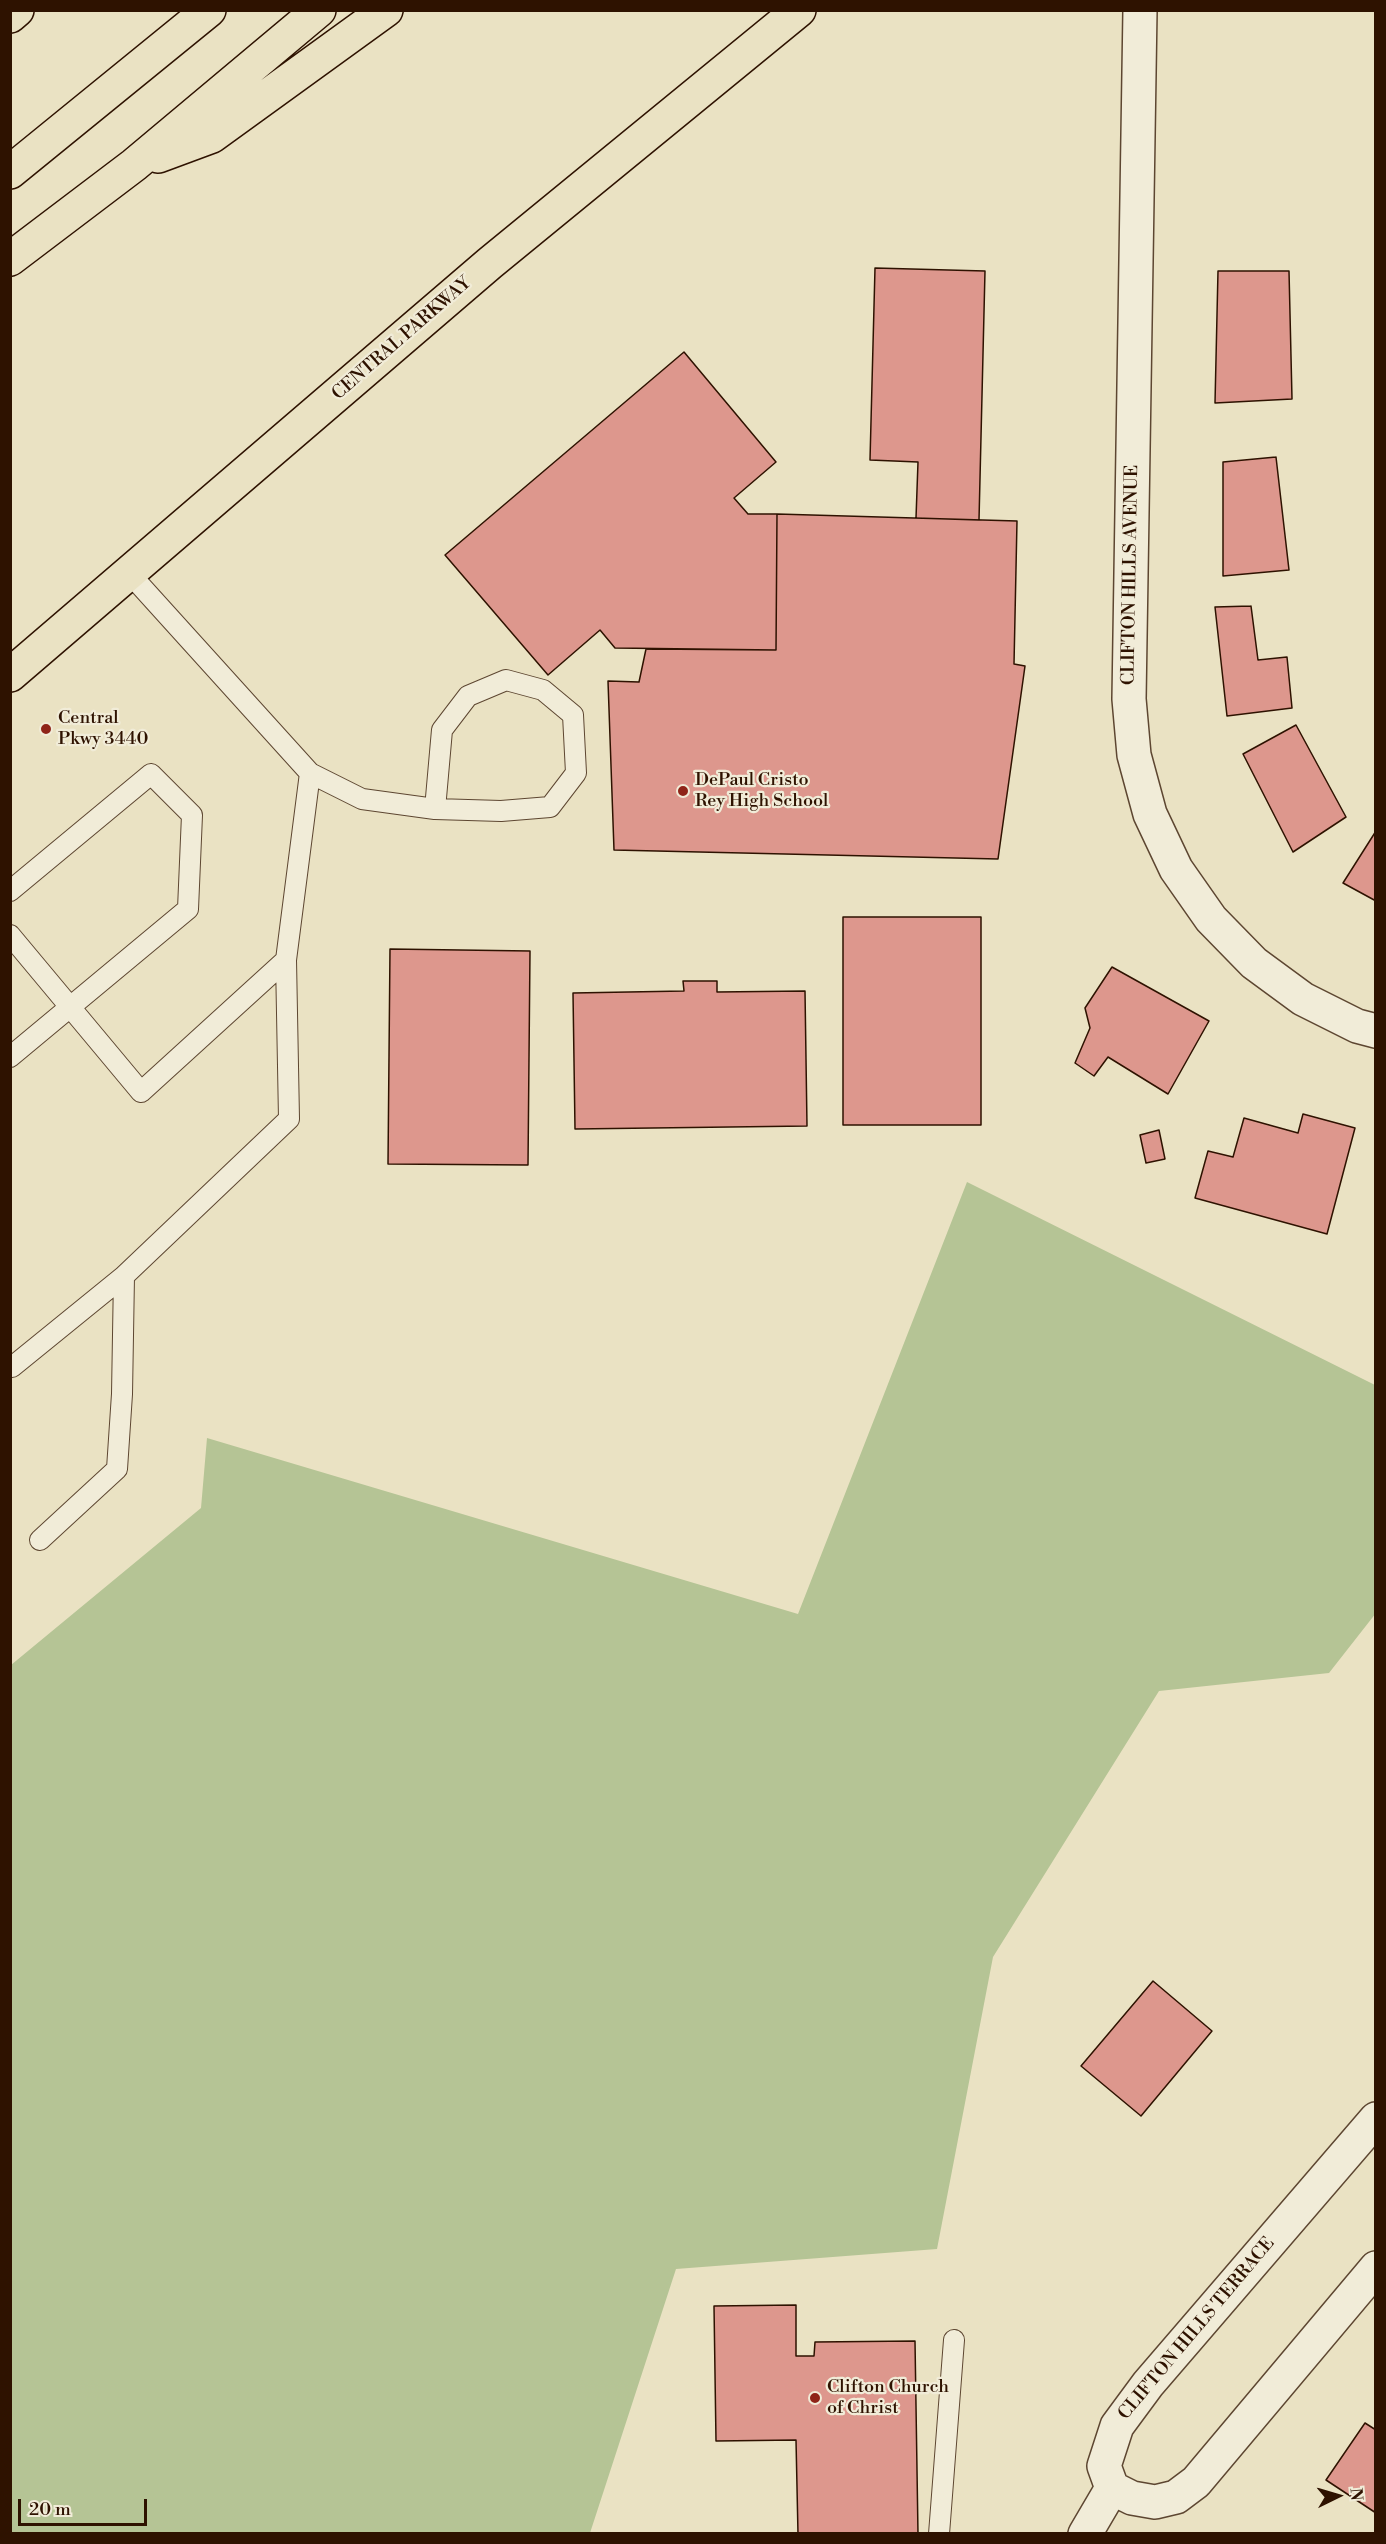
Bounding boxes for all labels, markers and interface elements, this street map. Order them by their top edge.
street label: CENTRAL PARKWAY [328,273,476,405]
street label: CLIFTON HILLS AVENUE [1118,465,1144,685]
place label: Central Pkwy 3440 [58,708,148,750]
marker: Central Pkwy 3440 [39,722,53,736]
place label: DePaul Cristo Rey High School [695,770,828,812]
marker: DePaul Cristo Rey High School [676,784,690,798]
street label: CLIFTON HILLS TERRACE [1114,2233,1280,2425]
place label: Clifton Church of Christ [827,2377,949,2420]
marker: Clifton Church of Christ [808,2391,822,2405]
north arrow [1308,2466,1368,2526]
scale bar [21,2487,150,2525]
text: N [1345,2487,1366,2502]
text: 20 m [29,2498,71,2521]

